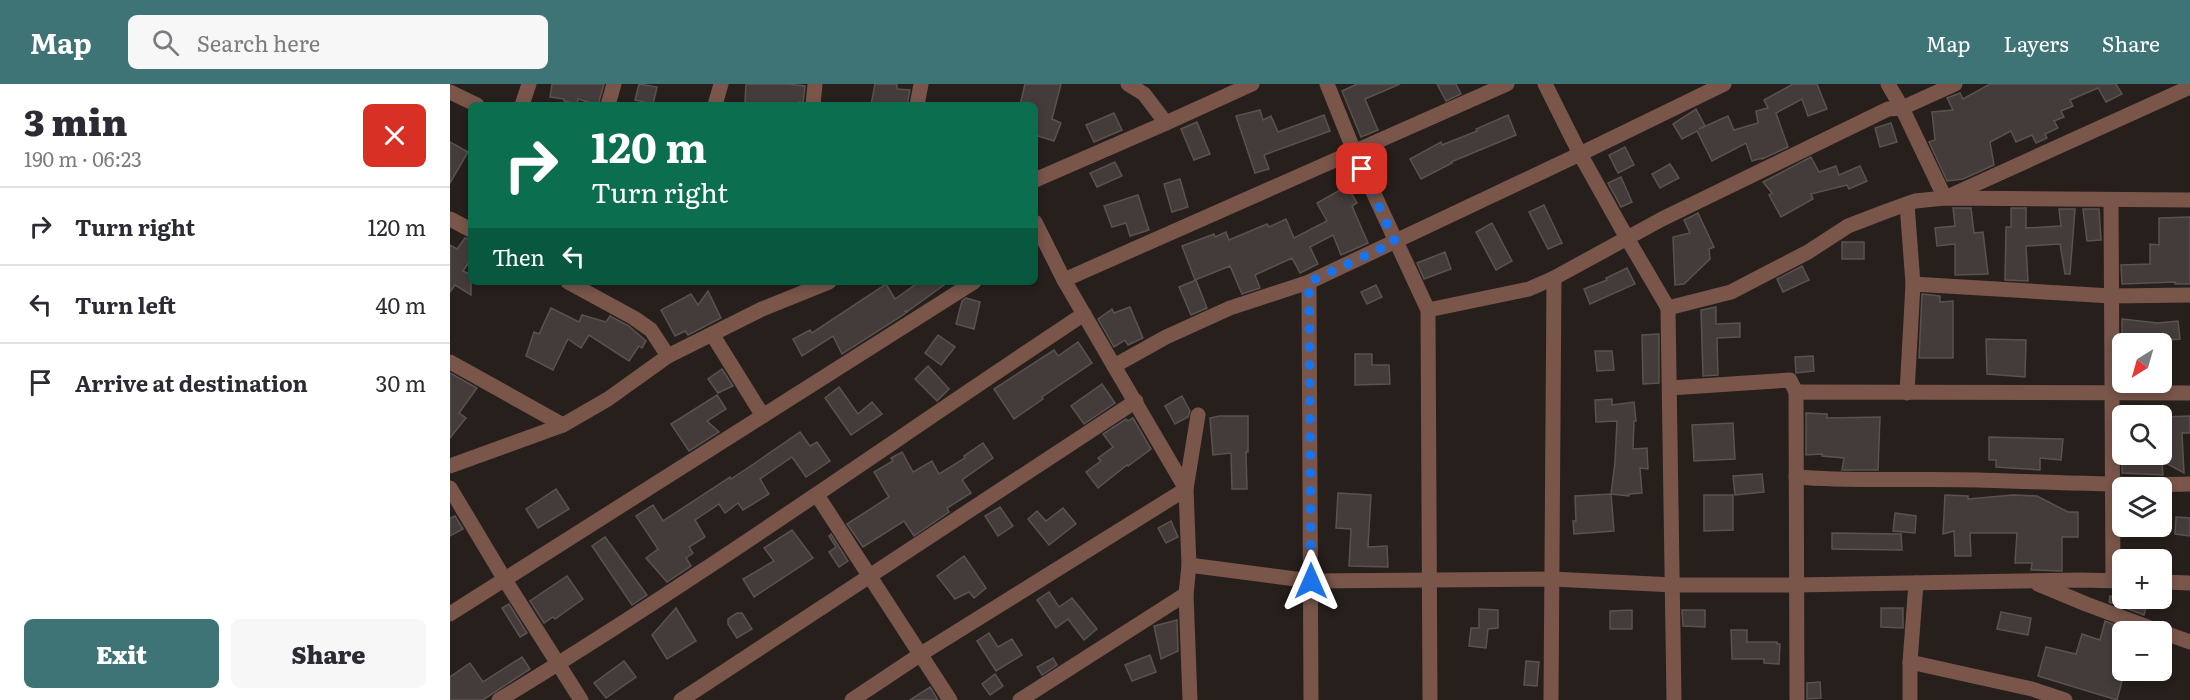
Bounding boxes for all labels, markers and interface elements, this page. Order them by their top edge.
search box [128,15,548,69]
text: Map [30,21,92,63]
icon: search [149,26,182,59]
text: Search here [197,26,320,59]
text: Map [1926,27,1971,58]
text: Layers [2004,27,2069,58]
text: Share [2102,27,2160,58]
text: 3 min [24,94,128,147]
button: close [363,104,426,167]
text: 120 m [591,114,707,176]
icon: right [492,126,570,204]
text: 190 m · 06:23 [24,143,142,173]
pin [1336,143,1387,194]
icon: arrive [1345,152,1378,185]
text: Turn right [591,171,728,211]
icon: right [24,210,57,243]
text: Turn right [75,210,195,243]
text: 120 m [367,210,426,243]
text: Then [492,240,545,273]
icon: left [557,240,590,273]
icon: left [24,288,57,321]
text: Turn left [75,288,176,321]
text: 40 m [375,288,426,321]
north arrow [2112,333,2172,393]
map controls [2112,333,2172,681]
icon: arrive [24,366,57,399]
text: Arrive at destination [75,366,308,399]
text: 30 m [376,366,426,399]
button: search [2112,405,2172,465]
button: layers [2112,477,2172,537]
position arrow [1279,549,1343,613]
button: + [2112,549,2172,609]
button: Exit [24,619,219,688]
button: Share [231,619,426,688]
button: − [2112,621,2172,681]

